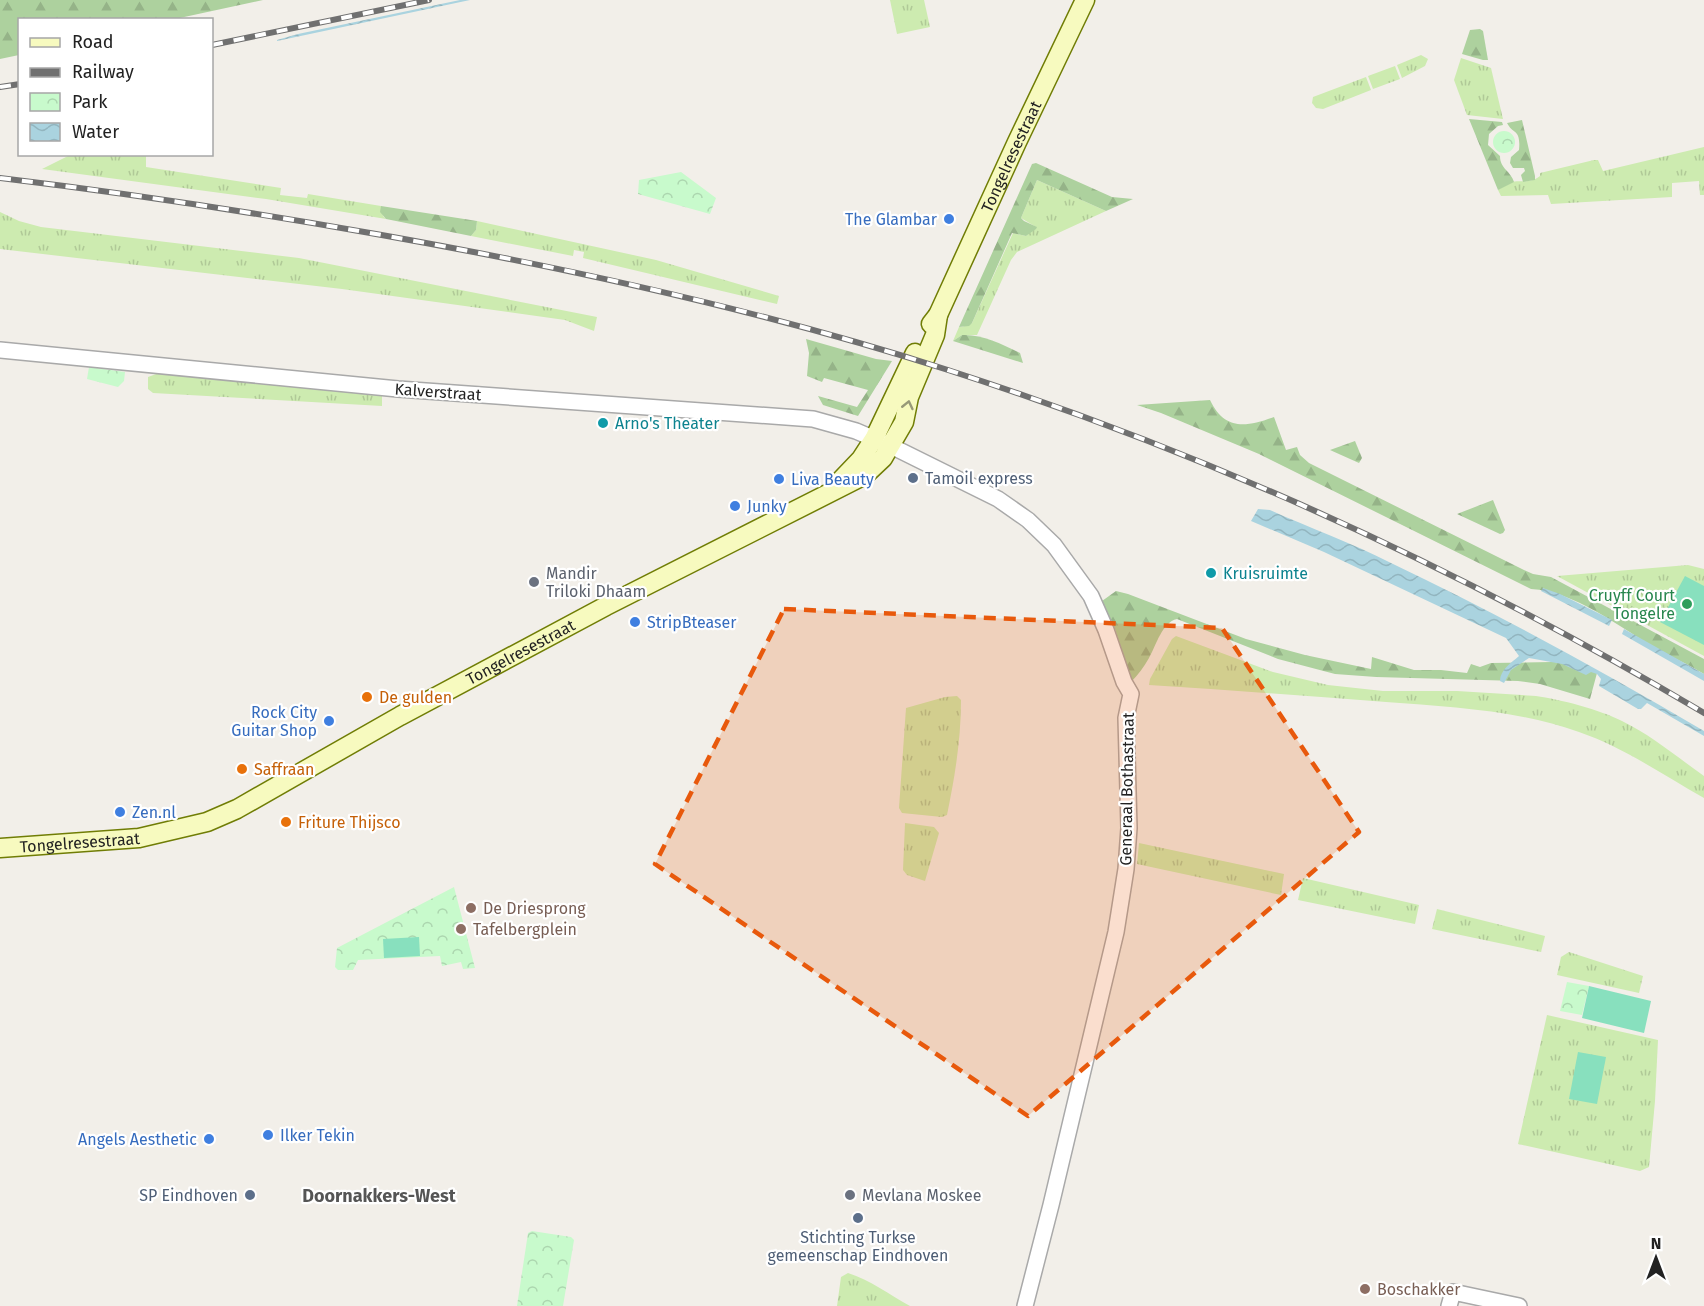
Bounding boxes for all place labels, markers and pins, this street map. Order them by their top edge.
place label: The Glambar [845,210,938,229]
marker: The Glambar [942,212,956,226]
place label: Arno's Theater [615,414,720,433]
marker: Arno's Theater [596,416,610,430]
place label: Tamoil express [925,469,1033,488]
place label: Liva Beauty [791,470,874,489]
marker: Tamoil express [906,471,920,485]
marker: Liva Beauty [772,472,786,486]
place label: Junky [747,497,787,516]
marker: Junky [728,499,742,513]
place label: Mandir Triloki Dhaam [546,564,646,601]
place label: Kruisruimte [1223,564,1308,583]
marker: Kruisruimte [1204,566,1218,580]
marker: Mandir Triloki Dhaam [527,575,541,589]
place label: Cruyff Court Tongelre [1589,586,1675,623]
marker: Cruyff Court Tongelre [1680,597,1694,611]
place label: StripBteaser [647,613,737,632]
marker: StripBteaser [628,615,642,629]
place label: De gulden [379,688,452,707]
marker: De gulden [360,690,374,704]
place label: Rock City Guitar Shop [231,703,317,740]
marker: Rock City Guitar Shop [322,714,336,728]
place label: Saffraan [254,760,314,779]
marker: Saffraan [235,762,249,776]
place label: Zen.nl [132,803,176,822]
marker: Zen.nl [113,805,127,819]
place label: Friture Thijsco [298,813,401,832]
marker: Friture Thijsco [279,815,293,829]
place label: De Driesprong [483,899,586,918]
marker: De Driesprong [464,901,478,915]
place label: Tafelbergplein [473,920,577,939]
marker: Tafelbergplein [454,922,468,936]
place label: Ilker Tekin [280,1126,355,1145]
marker: Ilker Tekin [261,1128,275,1142]
place label: Angels Aesthetic [78,1130,197,1149]
marker: Angels Aesthetic [202,1132,216,1146]
place label: SP Eindhoven [139,1186,238,1205]
place label: Mevlana Moskee [862,1186,981,1205]
marker: SP Eindhoven [243,1188,257,1202]
marker: Mevlana Moskee [843,1188,857,1202]
marker: Stichting Turkse gemeenschap Eindhoven [851,1211,865,1225]
place label: Stichting Turkse gemeenschap Eindhoven [768,1228,948,1265]
place label: Boschakker [1377,1280,1461,1299]
marker: Boschakker [1358,1282,1372,1296]

